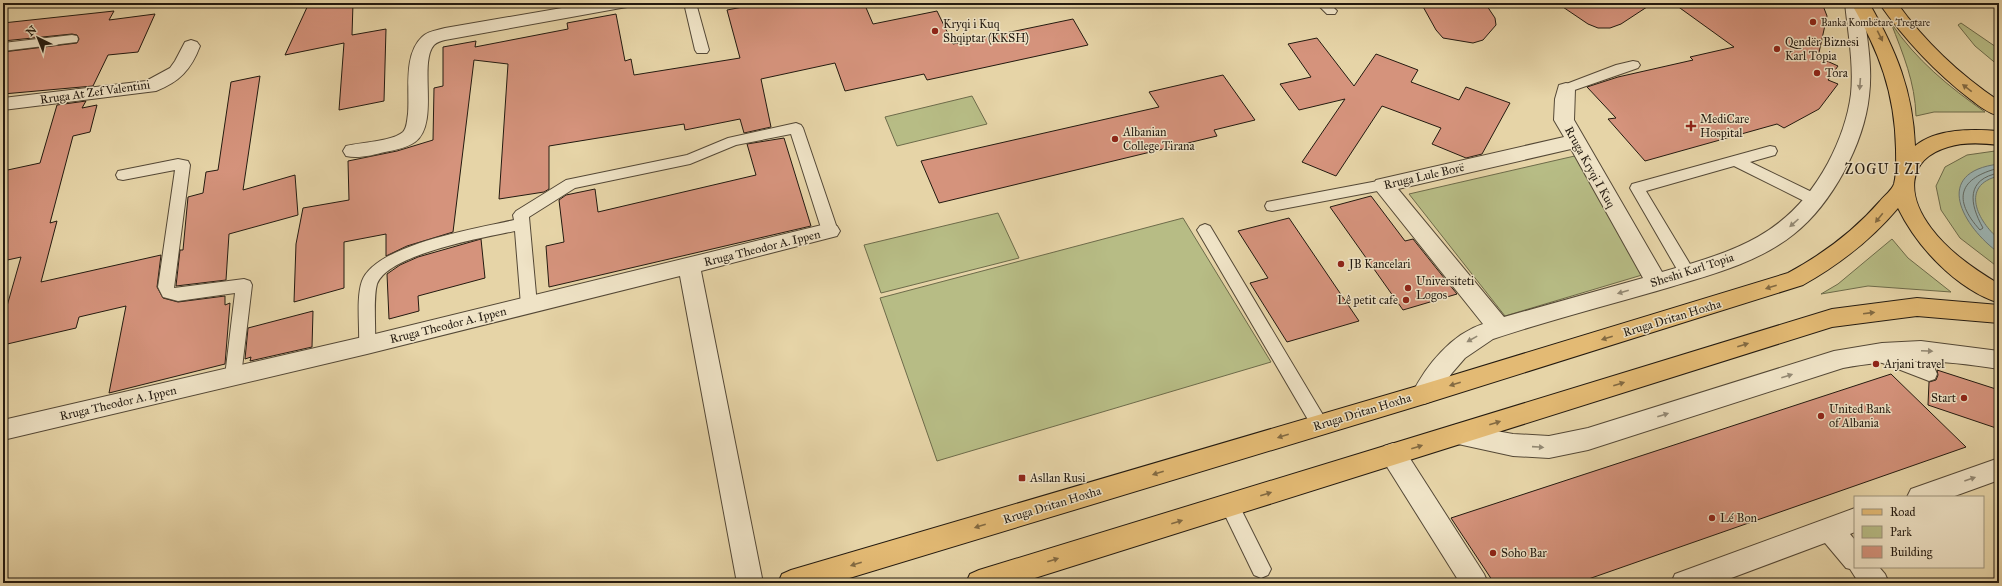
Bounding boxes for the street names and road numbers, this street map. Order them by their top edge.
street label: Rruga At Zef Valentini [39,77,152,108]
street label: Rruga Kryqi I Kuq [1561,124,1618,211]
street label: Rruga Lule Borë [1382,160,1466,193]
street label: Rruga Theodor A. Ippen [702,227,822,270]
street label: Sheshi Karl Topia [1648,250,1736,290]
street label: Rruga Dritan Hoxha [1621,296,1724,341]
street label: Rruga Theodor A. Ippen [388,304,508,347]
street label: Rruga Theodor A. Ippen [58,383,179,424]
street label: Rruga Dritan Hoxha [1311,390,1414,435]
street label: Rruga Dritan Hoxha [1001,483,1104,528]

